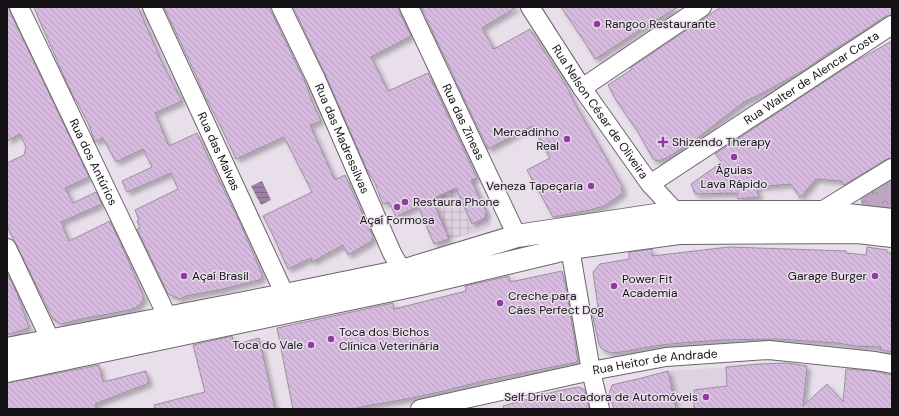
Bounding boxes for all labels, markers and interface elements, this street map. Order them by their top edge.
place label: Rangoo Restaurante [605,16,716,32]
marker: Rangoo Restaurante [592,19,602,29]
street label: Rua Walter de Alencar Costa [741,28,882,128]
street label: Rua Nelson César de Oliveira [548,42,652,182]
street label: Rua das Madressilvas [311,81,373,196]
street label: Rua das Zineas [438,81,488,163]
street label: Rua das Malvas [194,109,244,193]
street label: Rua dos Antúrios [66,116,121,208]
place label: Mercadinho Real [493,124,559,154]
marker: Mercadinho Real [562,134,572,144]
place label: Shizendo Therapy [672,134,771,150]
marker: Shizendo Therapy [657,136,669,148]
marker: Águias Lava Rápido [729,152,739,162]
place label: Águias Lava Rápido [701,162,767,192]
place label: Veneza Tapeçaria [486,178,583,194]
marker: Veneza Tapeçaria [586,181,596,191]
place label: Restaura Phone [413,194,499,210]
marker: Restaura Phone [400,197,410,207]
marker: Açaí Formosa [392,202,402,212]
place label: Açaí Formosa [360,212,435,228]
place label: Açaí Brasil [192,268,249,284]
place label: Garage Burger [788,268,868,284]
marker: Açaí Brasil [179,271,189,281]
place label: Power Fit Academia [622,271,677,301]
marker: Garage Burger [870,271,880,281]
marker: Power Fit Academia [609,281,619,291]
place label: Creche para Cães Perfect Dog [508,288,604,318]
marker: Creche para Cães Perfect Dog [495,298,505,308]
place label: Toca dos Bichos Clínica Veterinária [339,324,439,354]
marker: Toca dos Bichos Clínica Veterinária [326,334,336,344]
place label: Toca do Vale [232,337,303,353]
marker: Toca do Vale [306,340,316,350]
street label: Rua Heitor de Andrade [591,346,718,379]
place label: Self Drive Locadora de Automóveis [504,389,698,405]
marker: Self Drive Locadora de Automóveis [701,392,711,402]

